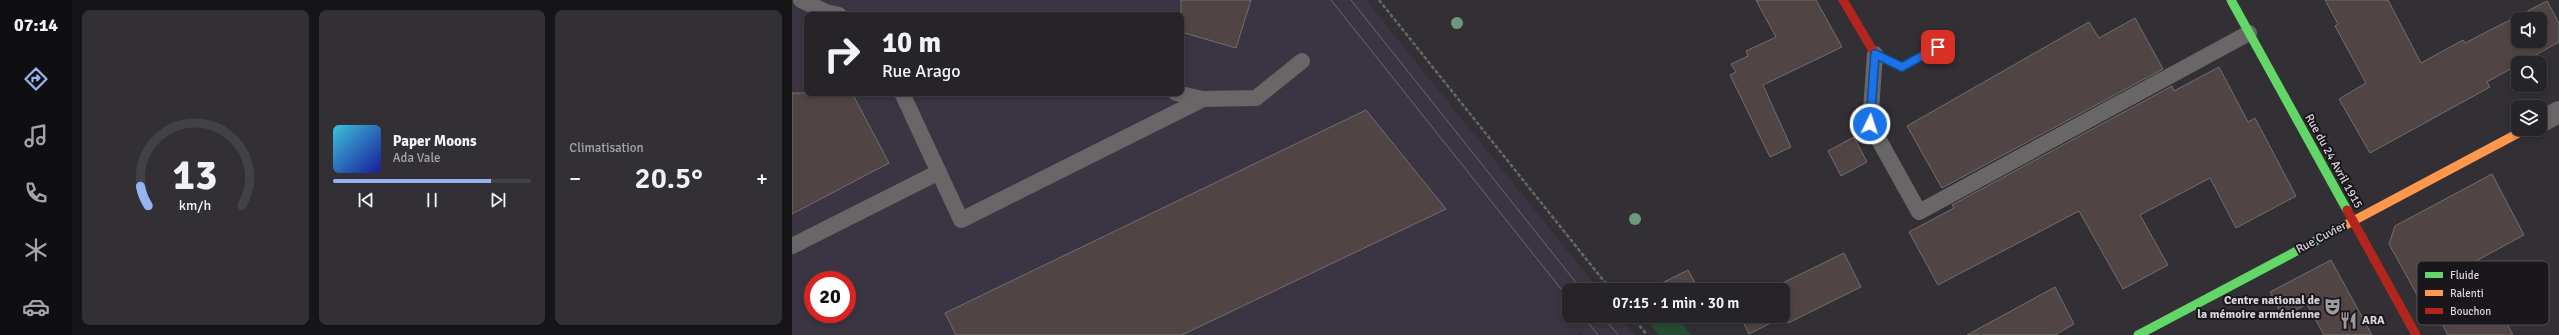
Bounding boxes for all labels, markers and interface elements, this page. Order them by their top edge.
map controls [2511,12,2547,136]
button: sound [2511,12,2547,48]
text: 07:14 [14,14,58,36]
text: 10 m [882,26,941,60]
icon: right [816,28,868,80]
pin [1921,30,1955,64]
icon: arrive [1927,36,1949,58]
button: search [2511,56,2547,92]
text: Rue Arago [882,60,961,82]
icon: directions [22,65,50,93]
button: layers [2511,100,2547,136]
position arrow [1849,103,1891,145]
street label: Rue du 24 Avril 1915 [2301,111,2366,211]
icon: music [22,122,50,150]
text: Paper Moons [393,132,477,150]
text: Climatisation [569,140,644,156]
text: 13 [173,149,218,200]
text: Ada Vale [393,150,441,166]
text: 20.5° [634,160,703,197]
text: − [569,165,581,192]
text: + [756,165,768,192]
icon: phone [22,179,50,207]
icon: previous [355,189,377,211]
icon: pause [421,189,443,211]
icon: next [487,189,509,211]
text: km/h [179,196,212,213]
street label: Rue Cuvier [2293,218,2349,257]
icon: climate [22,236,50,264]
legend [2417,261,2549,325]
text: Fluide [2450,269,2479,282]
speed limit sign: 20 [804,271,856,323]
text: Ralenti [2450,287,2484,300]
icon: car [22,293,50,321]
place label: Centre national de la mémoire arménienne [2197,293,2320,322]
text: 07:15 · 1 min · 30 m [1613,294,1739,312]
theatre icon: Centre national de la mémoire arménienne [2323,297,2343,317]
text: Bouchon [2450,305,2491,318]
restaurant icon: ARA [2339,310,2359,330]
place label: ARA [2362,313,2385,328]

